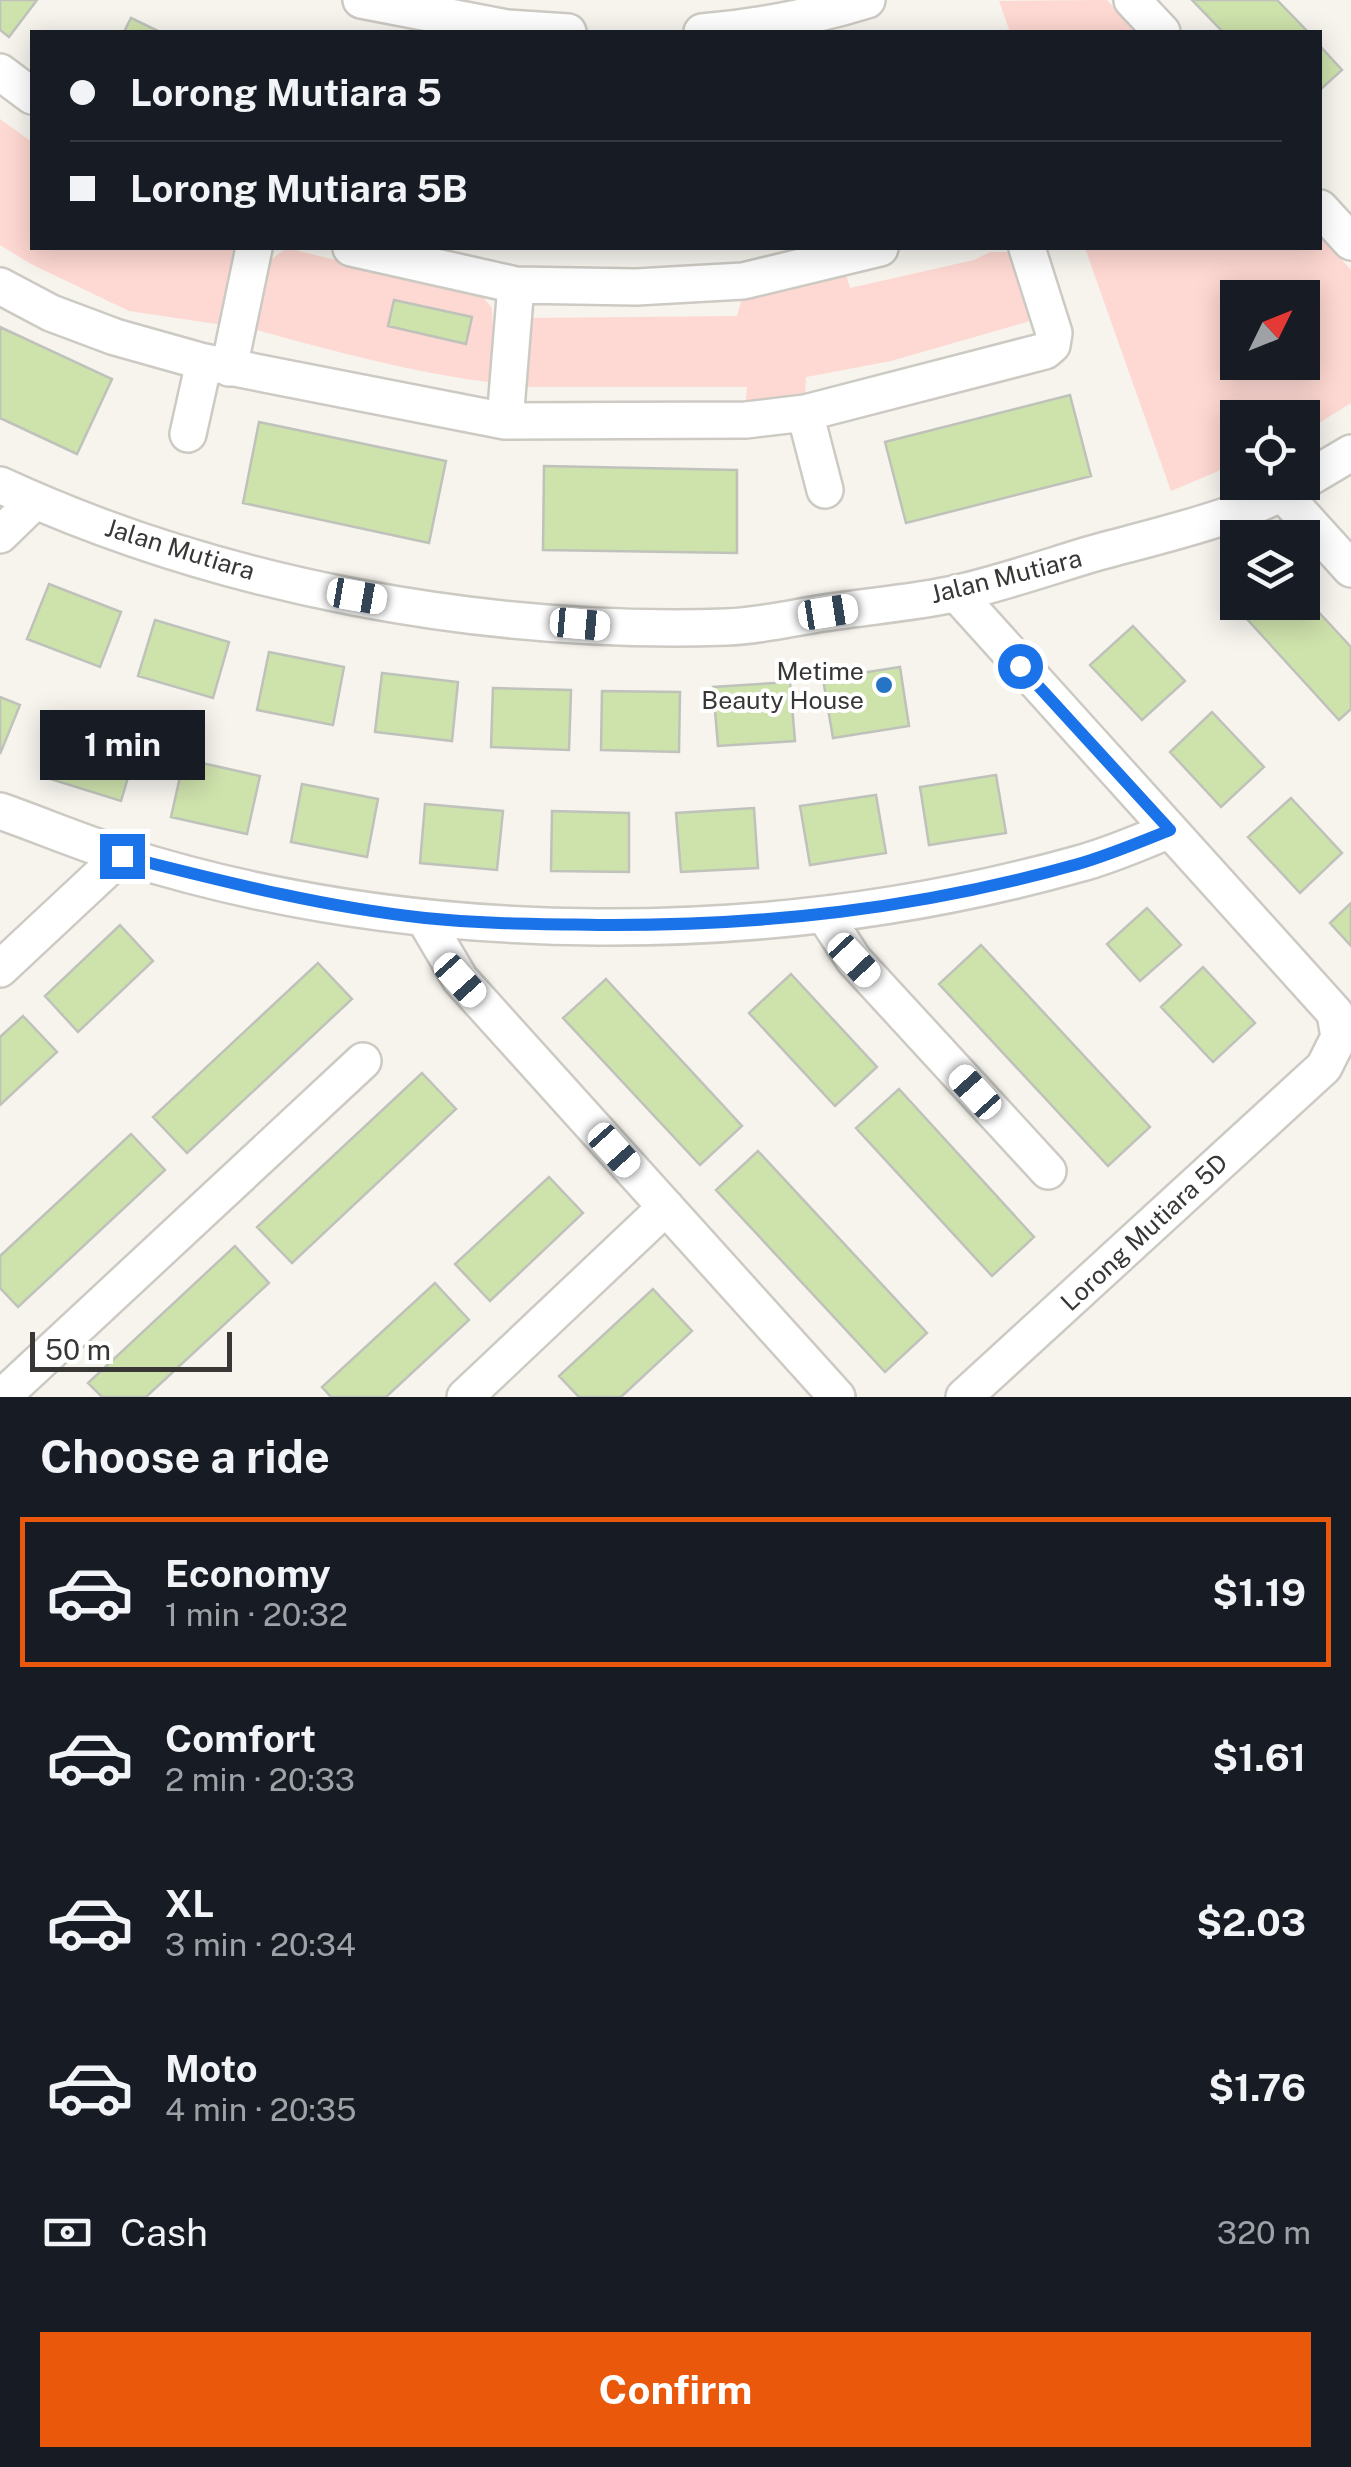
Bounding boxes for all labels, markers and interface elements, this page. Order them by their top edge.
text: Lorong Mutiara 5 [130,70,442,115]
text: Lorong Mutiara 5B [130,166,468,211]
north arrow [1220,280,1320,380]
map controls [1220,280,1320,620]
button: locate [1220,400,1320,500]
street label: Jalan Mutiara [102,512,258,586]
button: layers [1220,520,1320,620]
street label: Jalan Mutiara [927,543,1085,609]
car [325,576,389,616]
car [796,592,860,632]
car [549,606,611,642]
route start [998,644,1043,689]
place label: Metime Beauty House [701,656,864,715]
marker: Metime Beauty House [873,674,895,696]
callout: 1 min [39,711,204,781]
text: 1 min [84,726,161,763]
route end [100,834,145,879]
car [823,928,885,992]
car [429,948,491,1012]
car [944,1060,1006,1124]
car [583,1118,645,1182]
street label: Lorong Mutiara 5D [1054,1147,1234,1317]
scale bar [30,1327,232,1372]
text: 50 m [45,1333,111,1366]
text: Choose a ride [40,1430,330,1483]
icon: car [45,1547,135,1637]
text: Economy [165,1551,331,1596]
text: $1.19 [1212,1570,1306,1615]
text: 1 min · 20:32 [165,1596,348,1633]
icon: car [45,1712,135,1802]
text: Comfort [165,1716,316,1761]
text: $1.61 [1212,1735,1306,1780]
text: 2 min · 20:33 [165,1761,355,1798]
icon: car [45,1877,135,1967]
text: XL [165,1881,214,1926]
text: $2.03 [1196,1900,1306,1945]
text: 3 min · 20:34 [165,1926,356,1963]
icon: car [45,2042,135,2132]
text: Moto [165,2046,258,2091]
text: $1.76 [1208,2065,1306,2110]
text: 4 min · 20:35 [165,2091,356,2128]
icon: cash [40,2205,95,2260]
text: Cash [120,2210,208,2255]
text: 320 m [1217,2214,1311,2251]
button: Confirm [40,2332,1311,2447]

